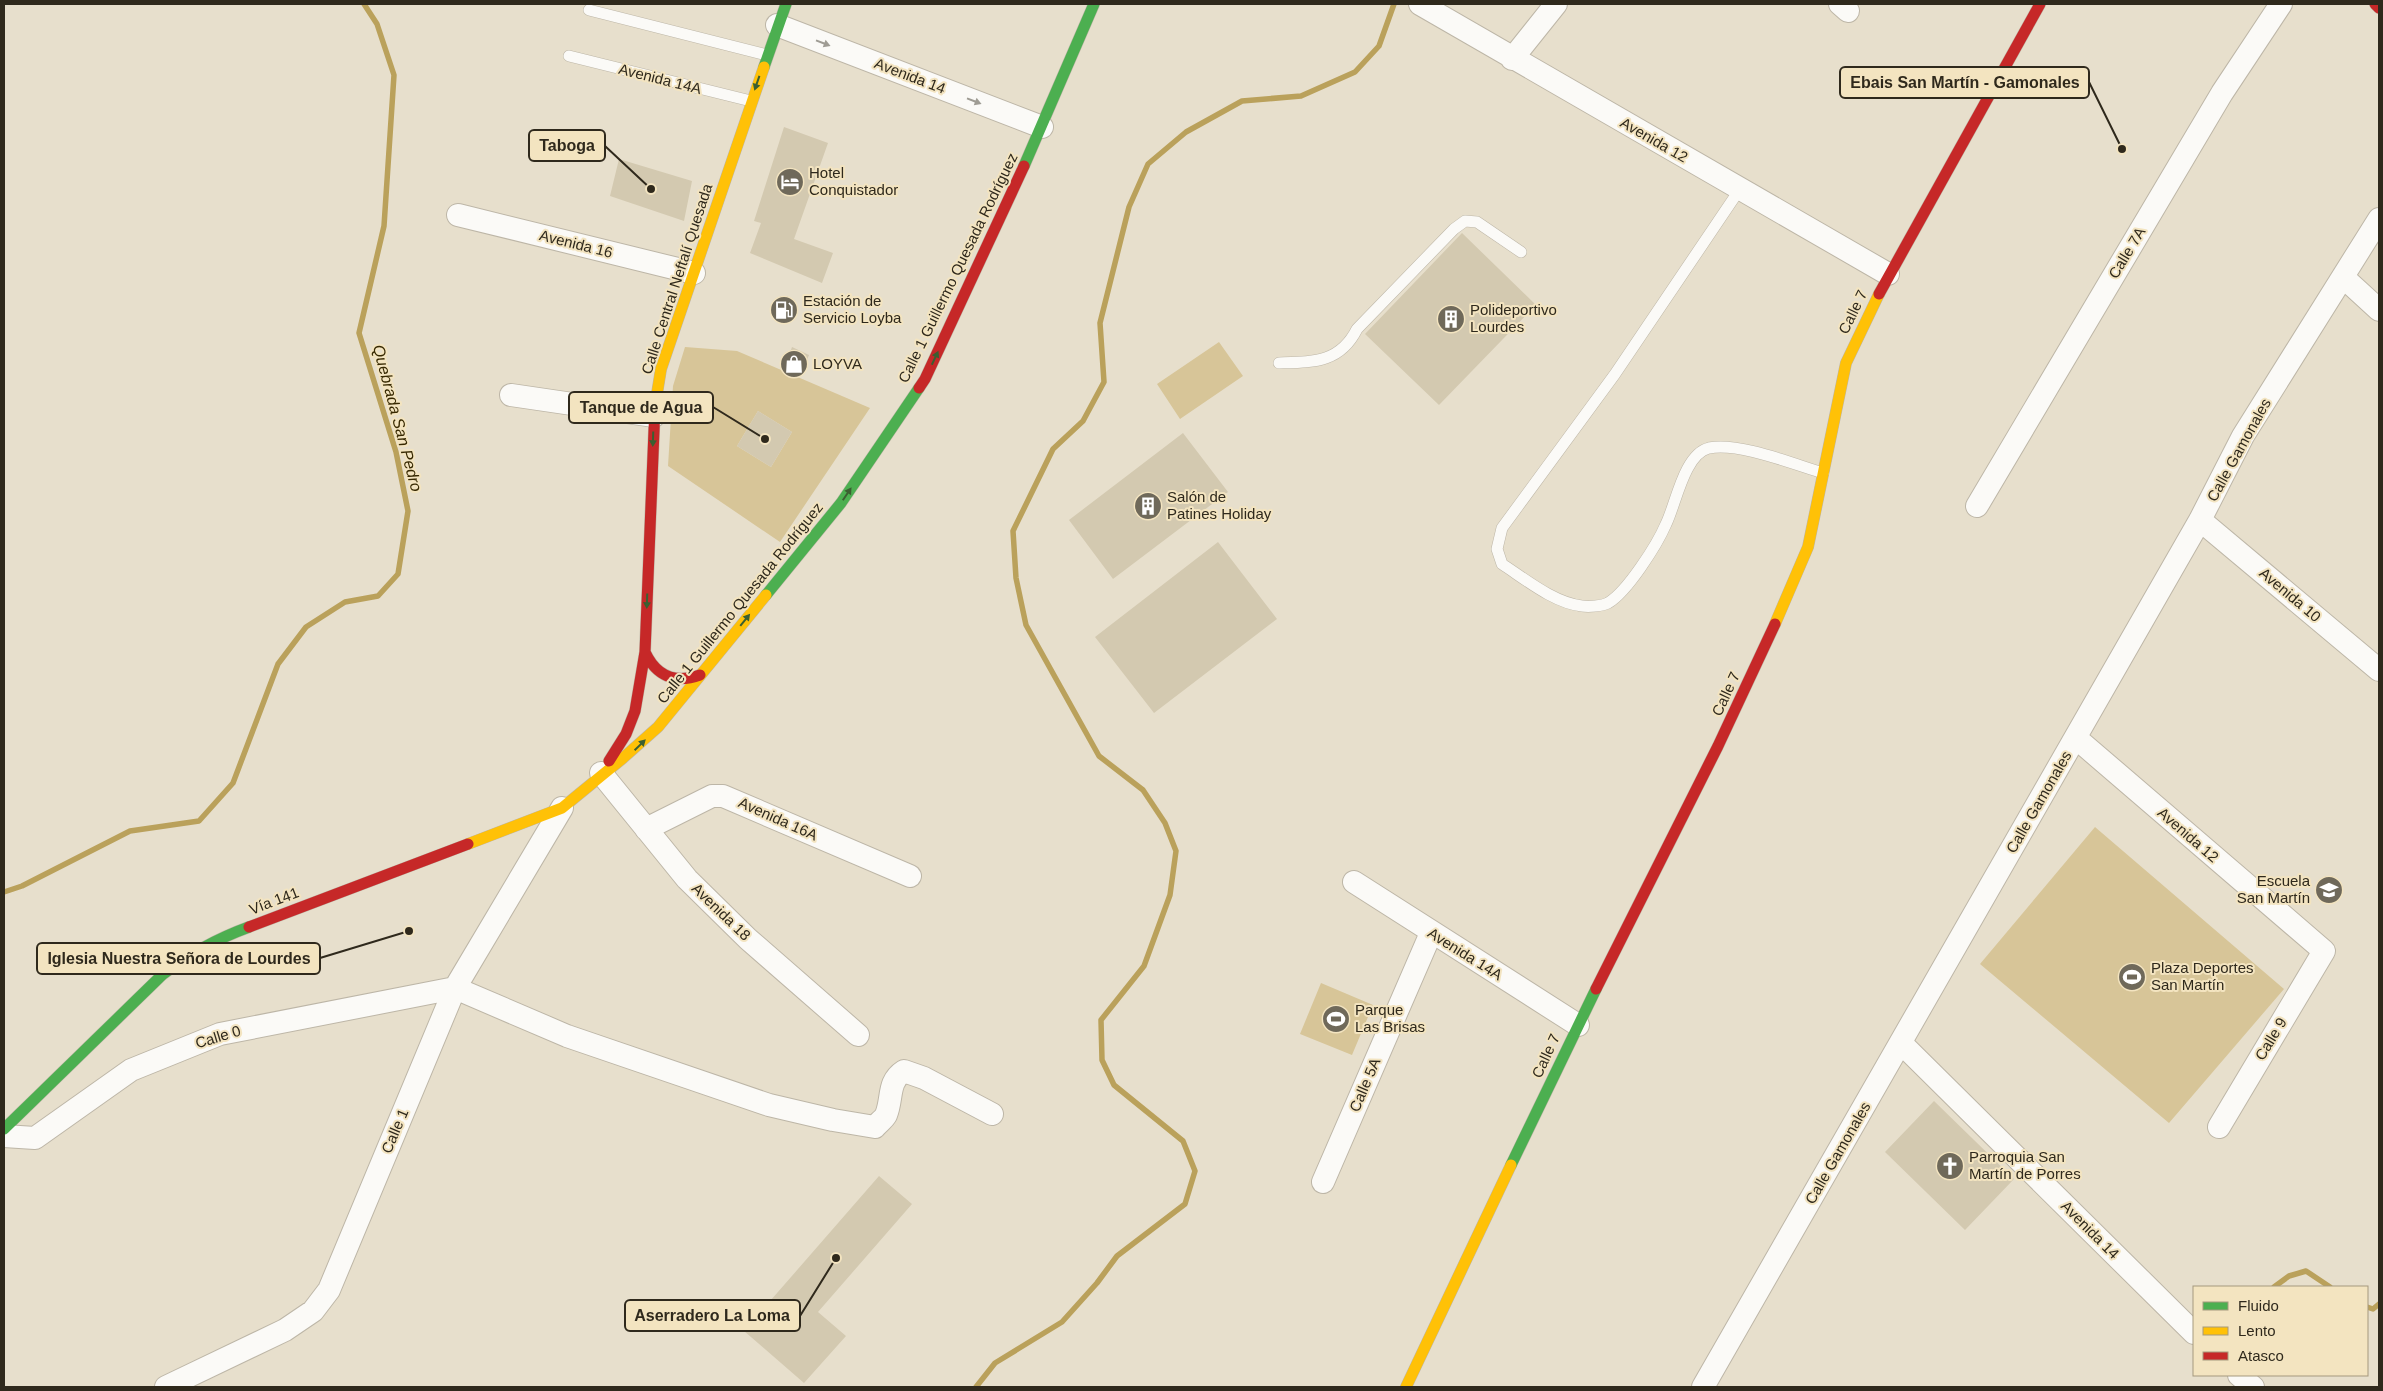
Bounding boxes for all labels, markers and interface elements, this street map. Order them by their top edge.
one-way arrow [815,40,830,47]
street label: Avenida 14 [872,54,948,97]
street label: Avenida 14A [617,60,703,97]
callout: Ebais San Martín - Gamonales [1840,67,2089,98]
text: Ebais San Martín - Gamonales [1850,74,2080,91]
one-way arrow [753,75,761,90]
one-way arrow [967,97,982,105]
street label: Avenida 12 [1618,114,1691,166]
callout: Taboga [529,130,605,161]
text: Taboga [539,137,595,154]
street label: Calle 1 Guillermo Quesada Rodríguez [894,150,1021,385]
place label: Hotel Conquistador [809,164,898,198]
hotel icon: Hotel Conquistador [775,167,805,197]
street label: Calle Central Neftalí Quesada [638,181,716,376]
street label: Calle 7A [2105,224,2148,281]
street label: Avenida 16 [538,226,614,261]
street label: Calle 7 [1835,287,1870,336]
place label: Estación de Servicio Loyba [803,292,902,326]
fuel station icon: Estación de Servicio Loyba [769,295,799,325]
place label: Polideportivo Lourdes [1470,301,1557,335]
building icon: Polideportivo Lourdes [1436,304,1466,334]
water label: Quebrada San Pedro [370,343,425,493]
shop icon: LOYVA [779,349,809,379]
one-way arrow [931,351,939,365]
place label: LOYVA [813,355,862,372]
callout: Tanque de Agua [569,392,713,423]
street label: Calle Gamonales [2203,395,2274,504]
text: Tanque de Agua [580,399,702,416]
one-way arrow [649,431,657,447]
one-way arrow [842,488,852,501]
place label: Salón de Patines Holiday [1167,488,1272,522]
building icon: Salón de Patines Holiday [1133,491,1163,521]
street label: Calle 1 Guillermo Quesada Rodríguez [653,499,826,707]
street label: Avenida 10 [2256,564,2324,625]
one-way arrow [643,593,651,609]
one-way arrow [739,614,750,627]
street label: Calle 7 [1708,669,1743,719]
one-way arrow [634,739,646,751]
street label: Calle Gamonales [2002,748,2075,856]
street label: Avenida 16A [736,794,820,844]
street label: Avenida 12 [2155,804,2222,866]
place label: Escuela San Martín [2237,872,2311,906]
school or university icon: Escuela San Martín [2314,875,2344,905]
street label: Avenida 18 [689,880,754,944]
street label: Vía 141 [247,883,301,918]
street label: Avenida 14A [1425,924,1506,983]
callout: Iglesia Nuestra Señora de Lourdes [37,943,320,974]
text: Iglesia Nuestra Señora de Lourdes [47,950,311,967]
place label: Plaza Deportes San Martín [2151,959,2254,993]
sports icon: Plaza Deportes San Martín [2117,962,2147,992]
place label: Parque Las Brisas [1355,1001,1425,1035]
sports icon: Parque Las Brisas [1321,1004,1351,1034]
street label: Calle 9 [2251,1014,2290,1063]
street label: Calle 0 [193,1022,243,1051]
street label: Calle 7 [1528,1031,1563,1081]
street label: Calle 5A [1346,1055,1383,1114]
street label: Calle Gamonales [1801,1099,1874,1207]
street label: Calle 1 [378,1106,411,1156]
place label: Parroquia San Martín de Porres [1969,1148,2081,1182]
church icon: Parroquia San Martín de Porres [1935,1151,1965,1181]
street label: Avenida 14 [2058,1197,2123,1262]
legend [2193,1286,2368,1376]
text: Fluido [2238,1297,2279,1314]
callout: Aserradero La Loma [625,1300,800,1331]
text: Aserradero La Loma [634,1307,790,1324]
text: Lento [2238,1322,2276,1339]
text: Atasco [2238,1347,2284,1364]

